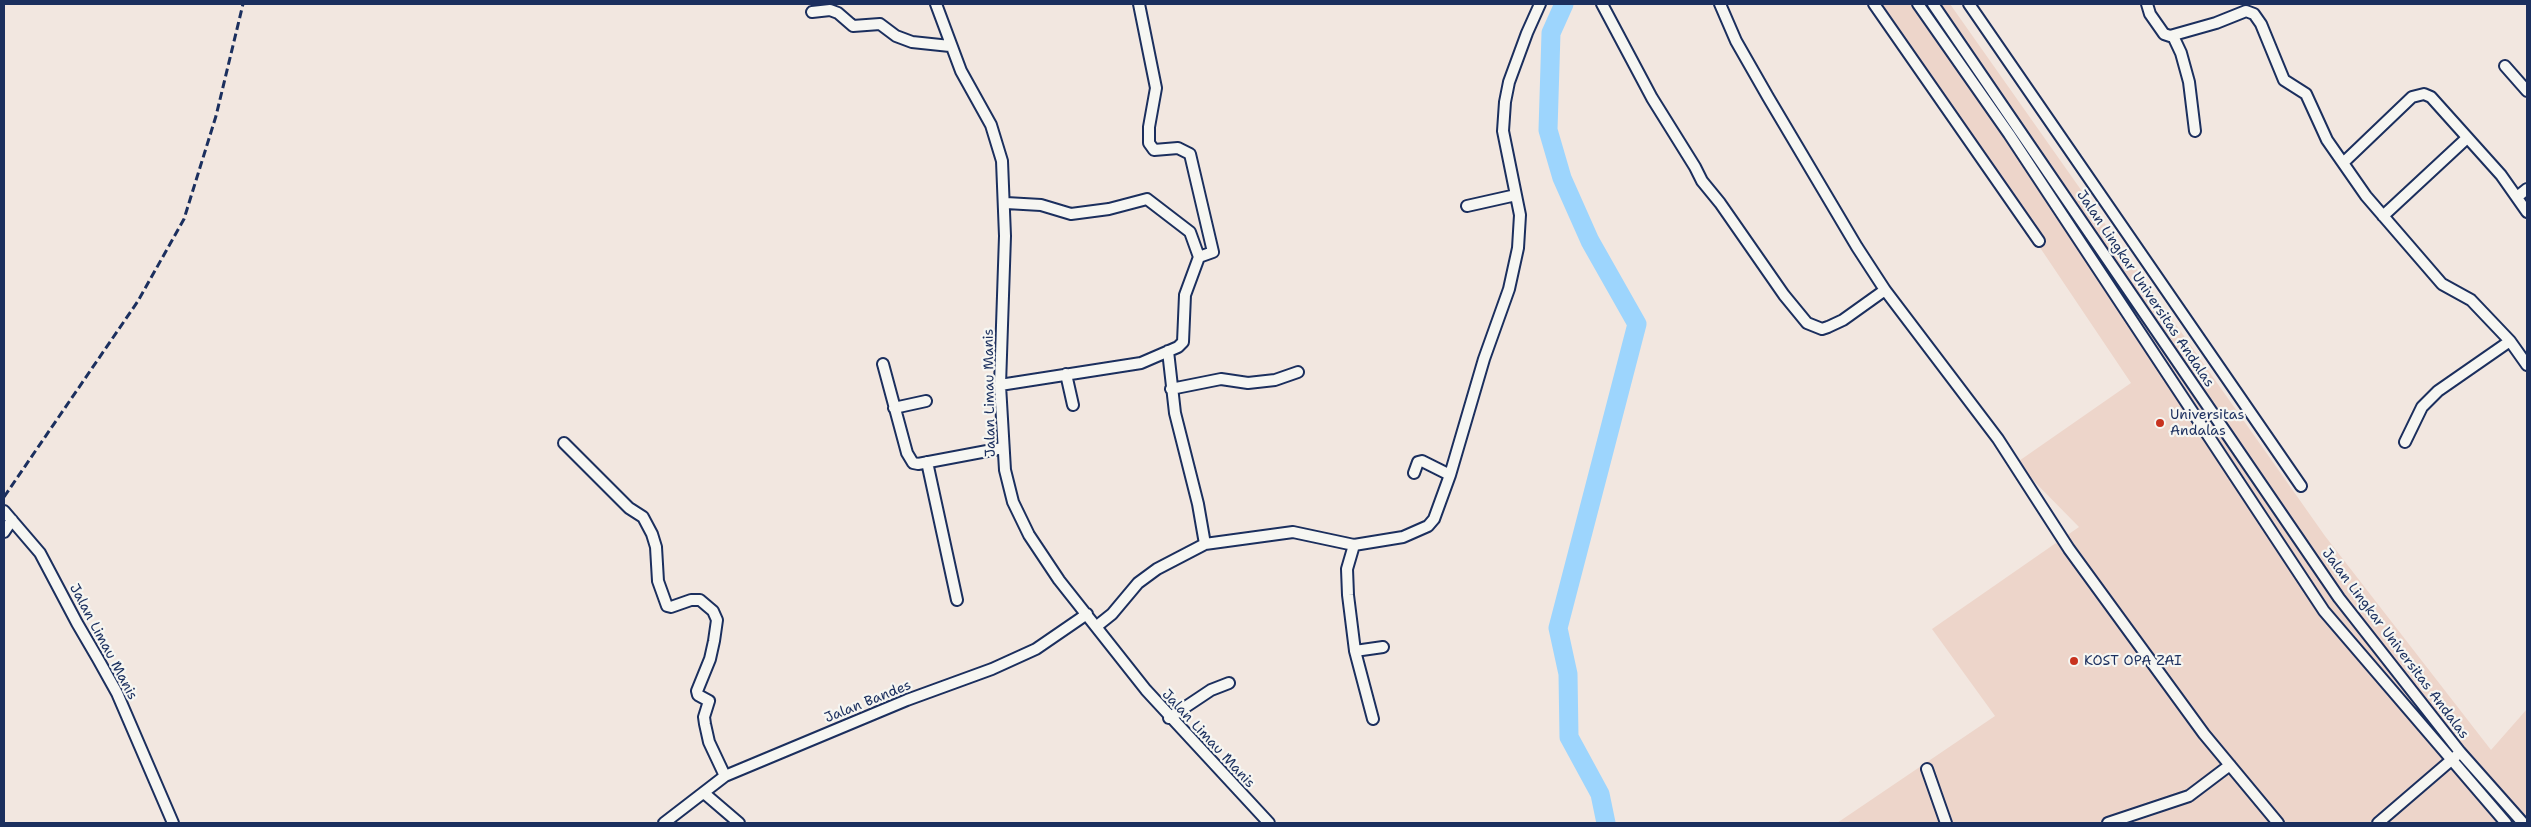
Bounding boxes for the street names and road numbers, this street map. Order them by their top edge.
street label: Jalan Lingkar Universitas Andalas [2073,187,2217,391]
street label: Jalan Limau Manis [980,328,1000,458]
street label: Jalan Lingkar Universitas Andalas [2318,546,2472,742]
street label: Jalan Limau Manis [65,581,141,703]
street label: Jalan Bandes [822,677,914,727]
street label: Jalan Limau Manis [1158,686,1258,792]

